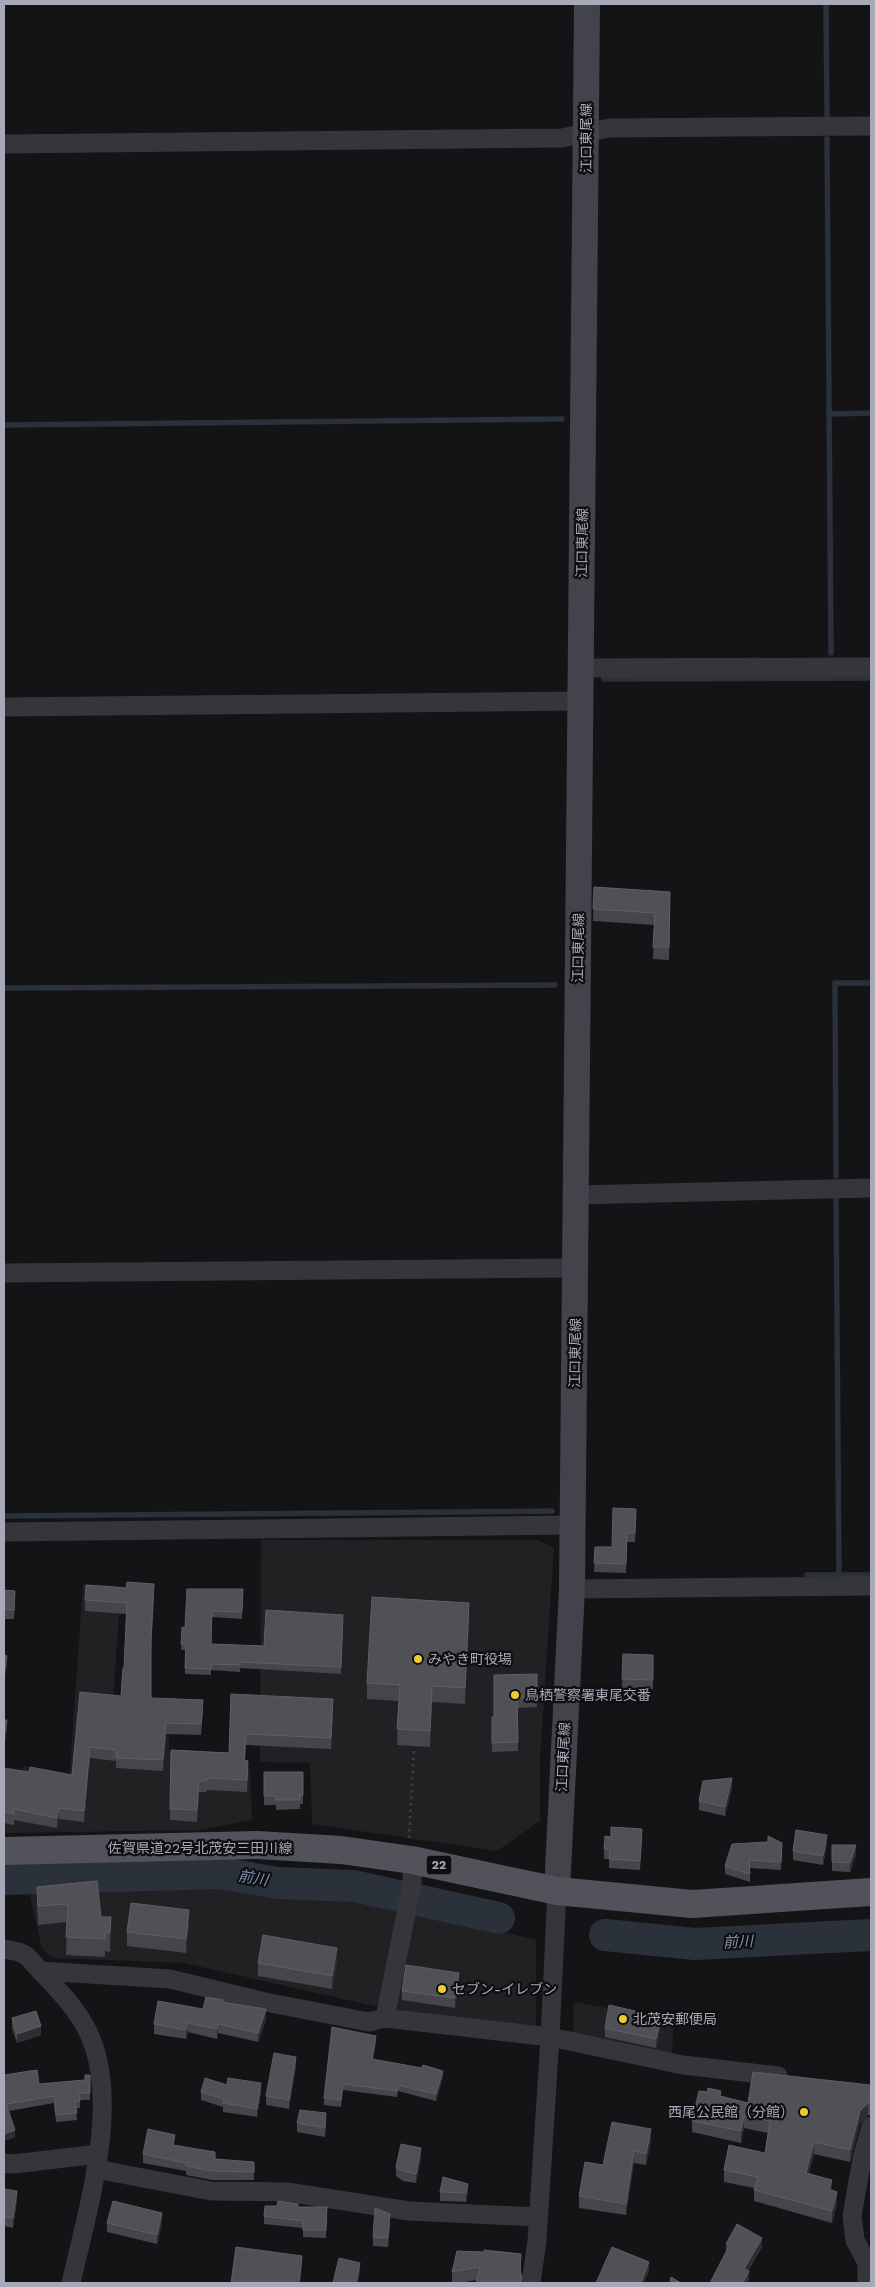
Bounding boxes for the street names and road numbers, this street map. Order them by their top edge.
street label: 江口東尾線 [578,103,594,173]
street label: 江口東尾線 [573,508,591,578]
street label: 江口東尾線 [569,913,587,983]
street label: 江口東尾線 [566,1318,584,1388]
street label: 江口東尾線 [553,1722,573,1792]
street label: 佐賀県道22号北茂安三田川線 [108,1840,292,1856]
road number: 22 [426,1856,452,1874]

